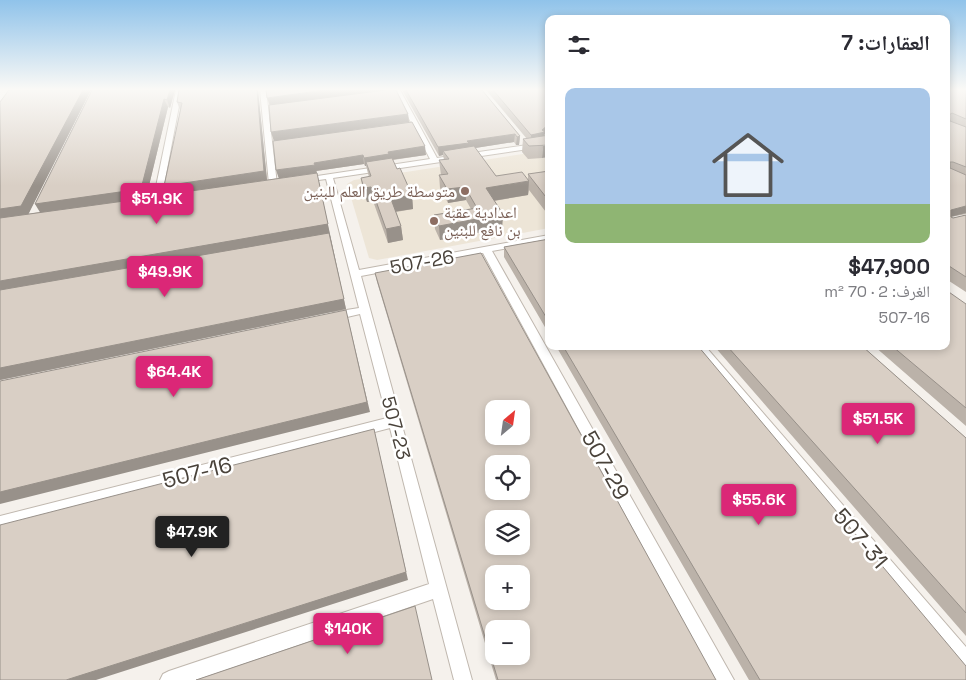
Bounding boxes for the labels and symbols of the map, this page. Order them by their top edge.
place label: متوسطة طريق العلم للبنين [304,181,455,202]
pin: $51.9K [116,182,198,225]
marker: متوسطة طريق العلم للبنين [459,185,471,197]
place label: اعدادية عقبة بن نافع للبنين [444,202,521,241]
marker: اعدادية عقبة بن نافع للبنين [428,215,440,227]
street label: 507-26 [388,244,456,280]
pin: $49.9K [124,256,206,298]
pin: $64.4K [133,356,215,398]
street label: 507-23 [376,394,416,462]
north arrow [485,400,530,445]
pin: $51.5K [837,402,919,445]
street label: 507-29 [576,426,636,504]
street label: 507-16 [159,450,235,494]
pin: $55.6K [718,484,800,526]
street label: 507-31 [828,502,894,574]
pin: $47.9K [151,516,233,558]
pin: $140K [313,612,383,655]

